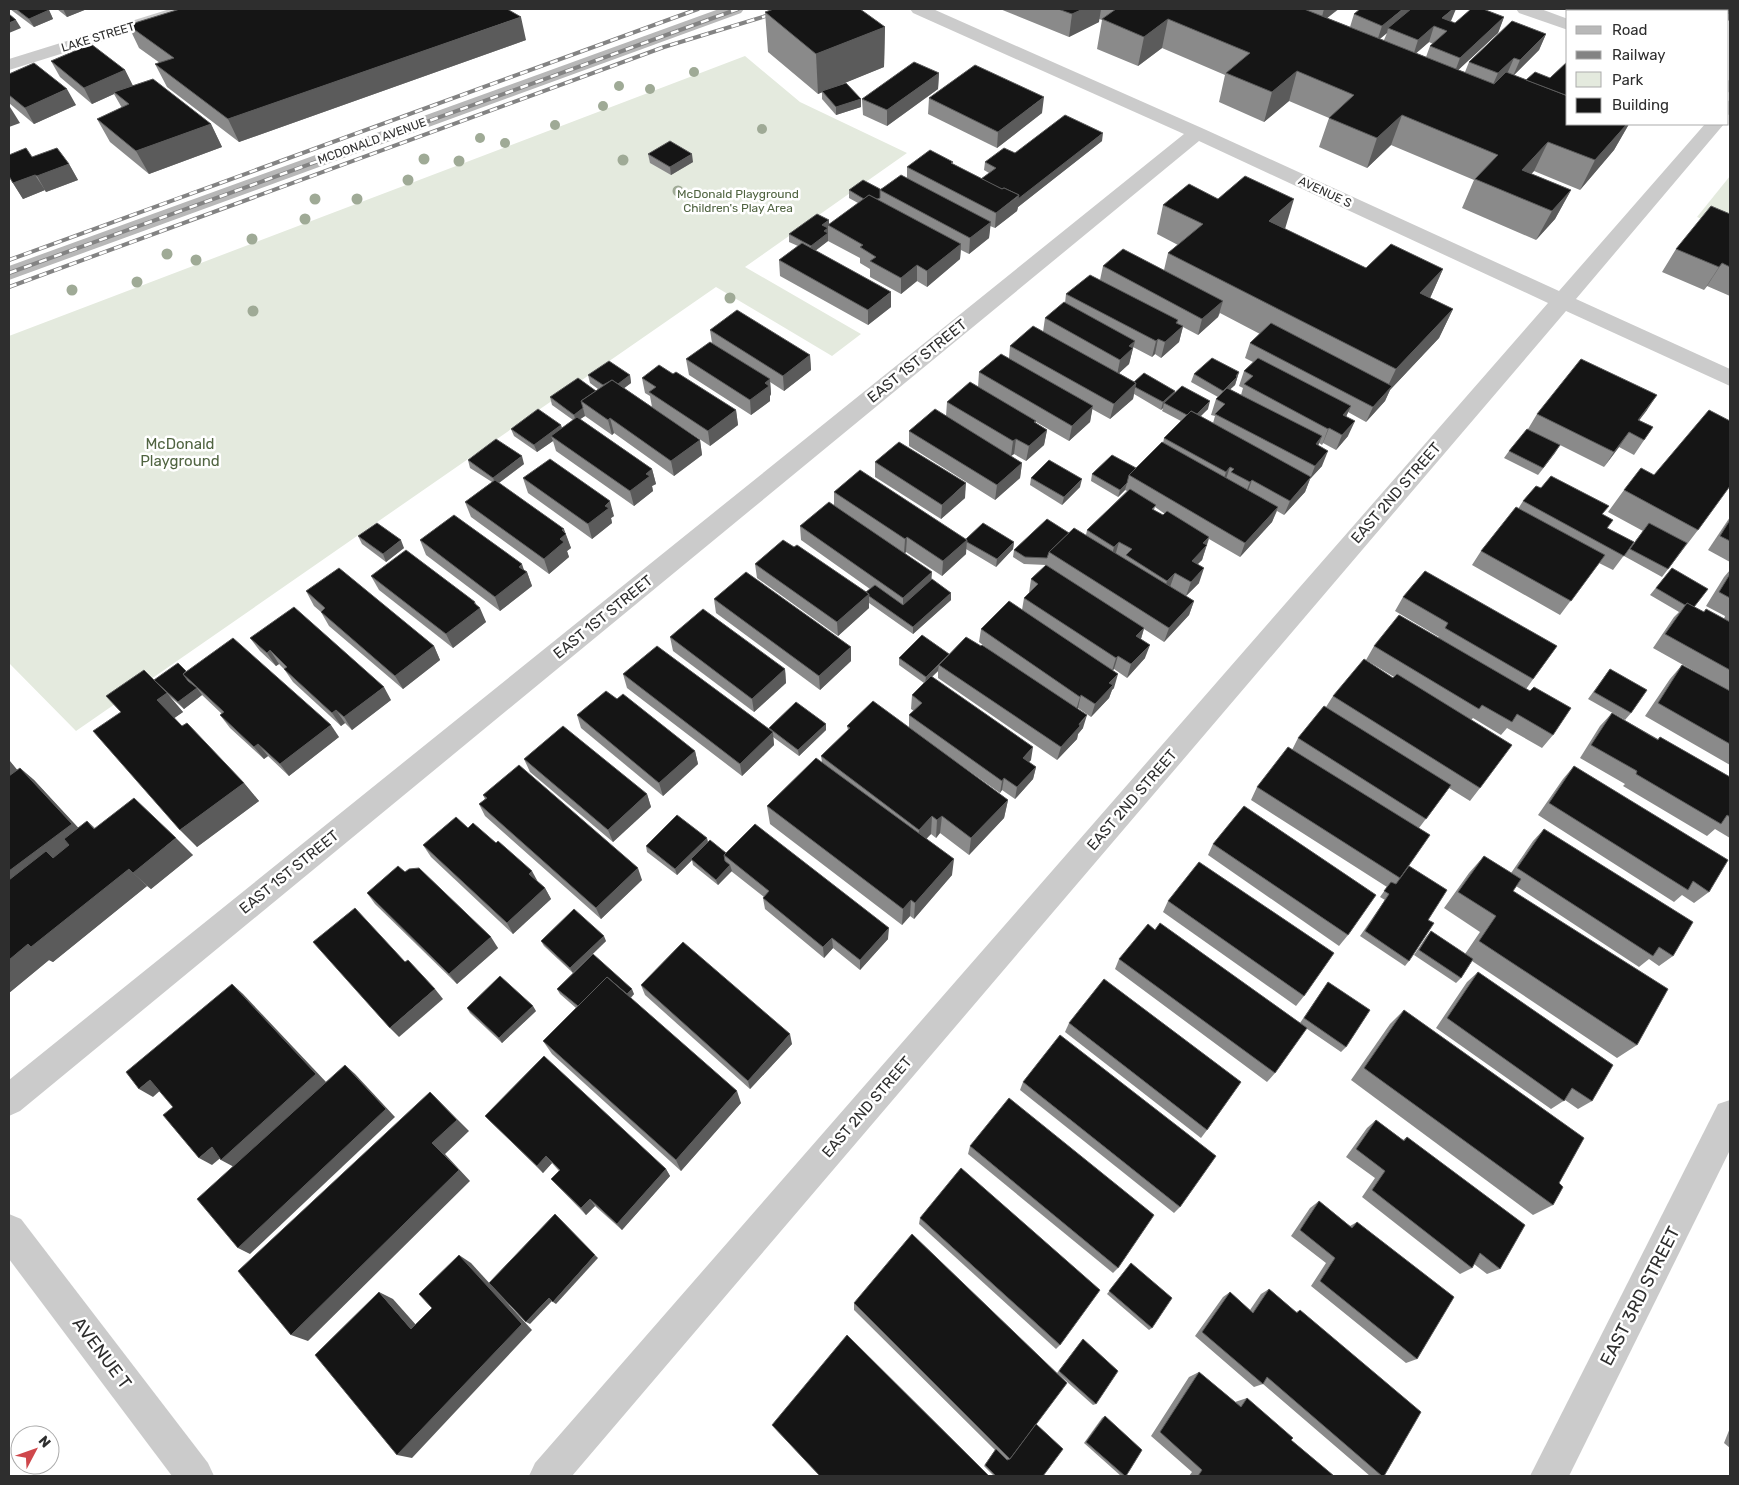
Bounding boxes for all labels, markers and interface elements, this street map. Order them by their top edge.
legend [1566,10,1729,125]
street label: LAKE STREET [60,19,136,55]
text: Road [1612,21,1648,39]
text: Railway [1612,46,1666,64]
text: Park [1612,71,1643,89]
text: Building [1612,96,1669,114]
street label: MCDONALD AVENUE [316,115,428,167]
street label: AVENUE S [1296,174,1354,210]
park label: McDonald Playground Children's Play Area [677,187,799,215]
street label: EAST 1ST STREET [864,315,970,407]
park label: McDonald Playground [140,435,220,470]
street label: EAST 2ND STREET [1347,439,1445,547]
street label: EAST 1ST STREET [550,571,656,663]
street label: EAST 2ND STREET [1083,746,1181,854]
street label: EAST 1ST STREET [236,826,342,918]
street label: EAST 2ND STREET [818,1053,916,1161]
street label: EAST 3RD STREET [1595,1223,1685,1369]
street label: AVENUE T [68,1313,136,1393]
north arrow [10,1425,60,1475]
text: N [35,1432,54,1451]

